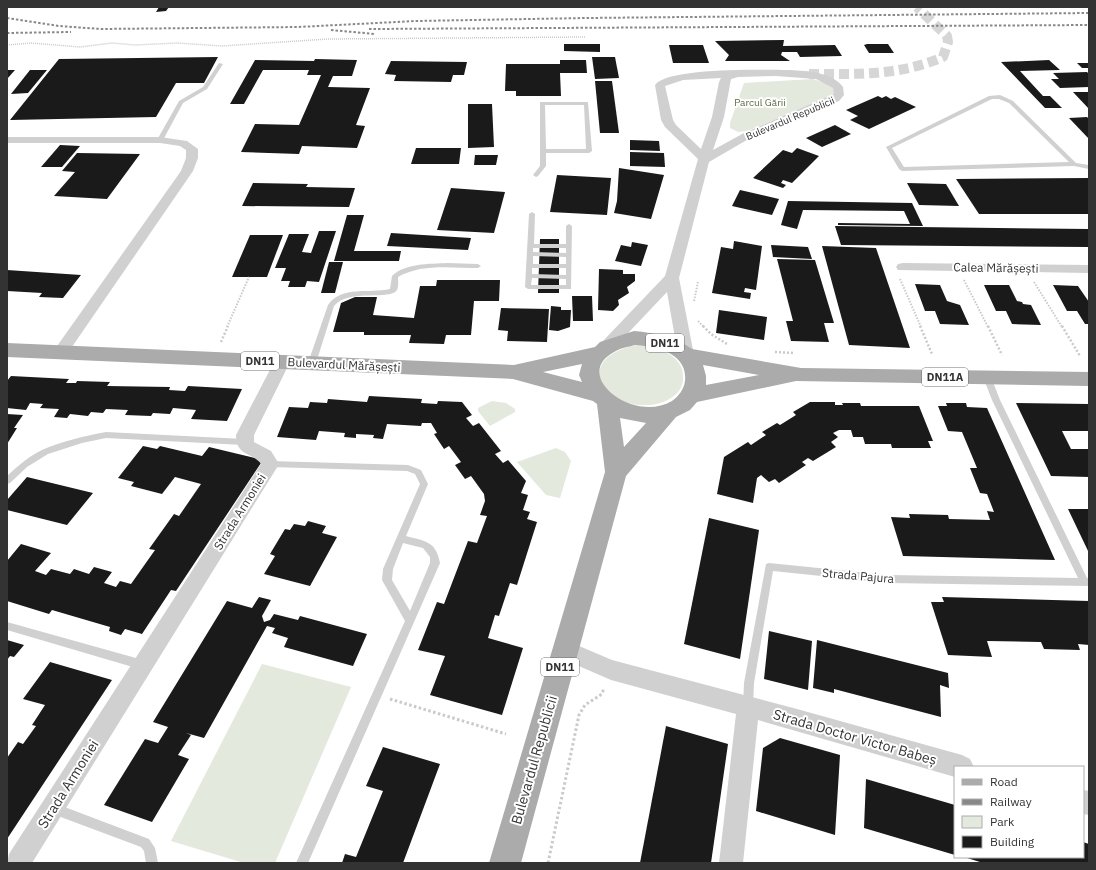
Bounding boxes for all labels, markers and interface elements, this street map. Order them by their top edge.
street label: Bulevardul Republicii [744,94,836,143]
park label: Parcul Gării [734,96,786,109]
street label: Calea Mărășești [953,259,1039,276]
road number: DN11 [646,334,684,352]
road number: DN11 [241,352,279,370]
street label: Bulevardul Mărășești [287,354,401,375]
road number: DN11A [922,368,968,386]
street label: Strada Armoniei [210,471,269,553]
street label: Strada Pajura [821,565,895,586]
road number: DN11 [541,658,579,676]
street label: Bulevardul Republicii [507,694,561,826]
street label: Strada Doctor Victor Babeș [771,705,939,769]
street label: Strada Armoniei [34,736,102,832]
legend [954,766,1084,858]
text: Road [990,774,1018,789]
text: Railway [990,794,1032,809]
text: Park [990,814,1015,829]
text: Building [990,834,1035,849]

